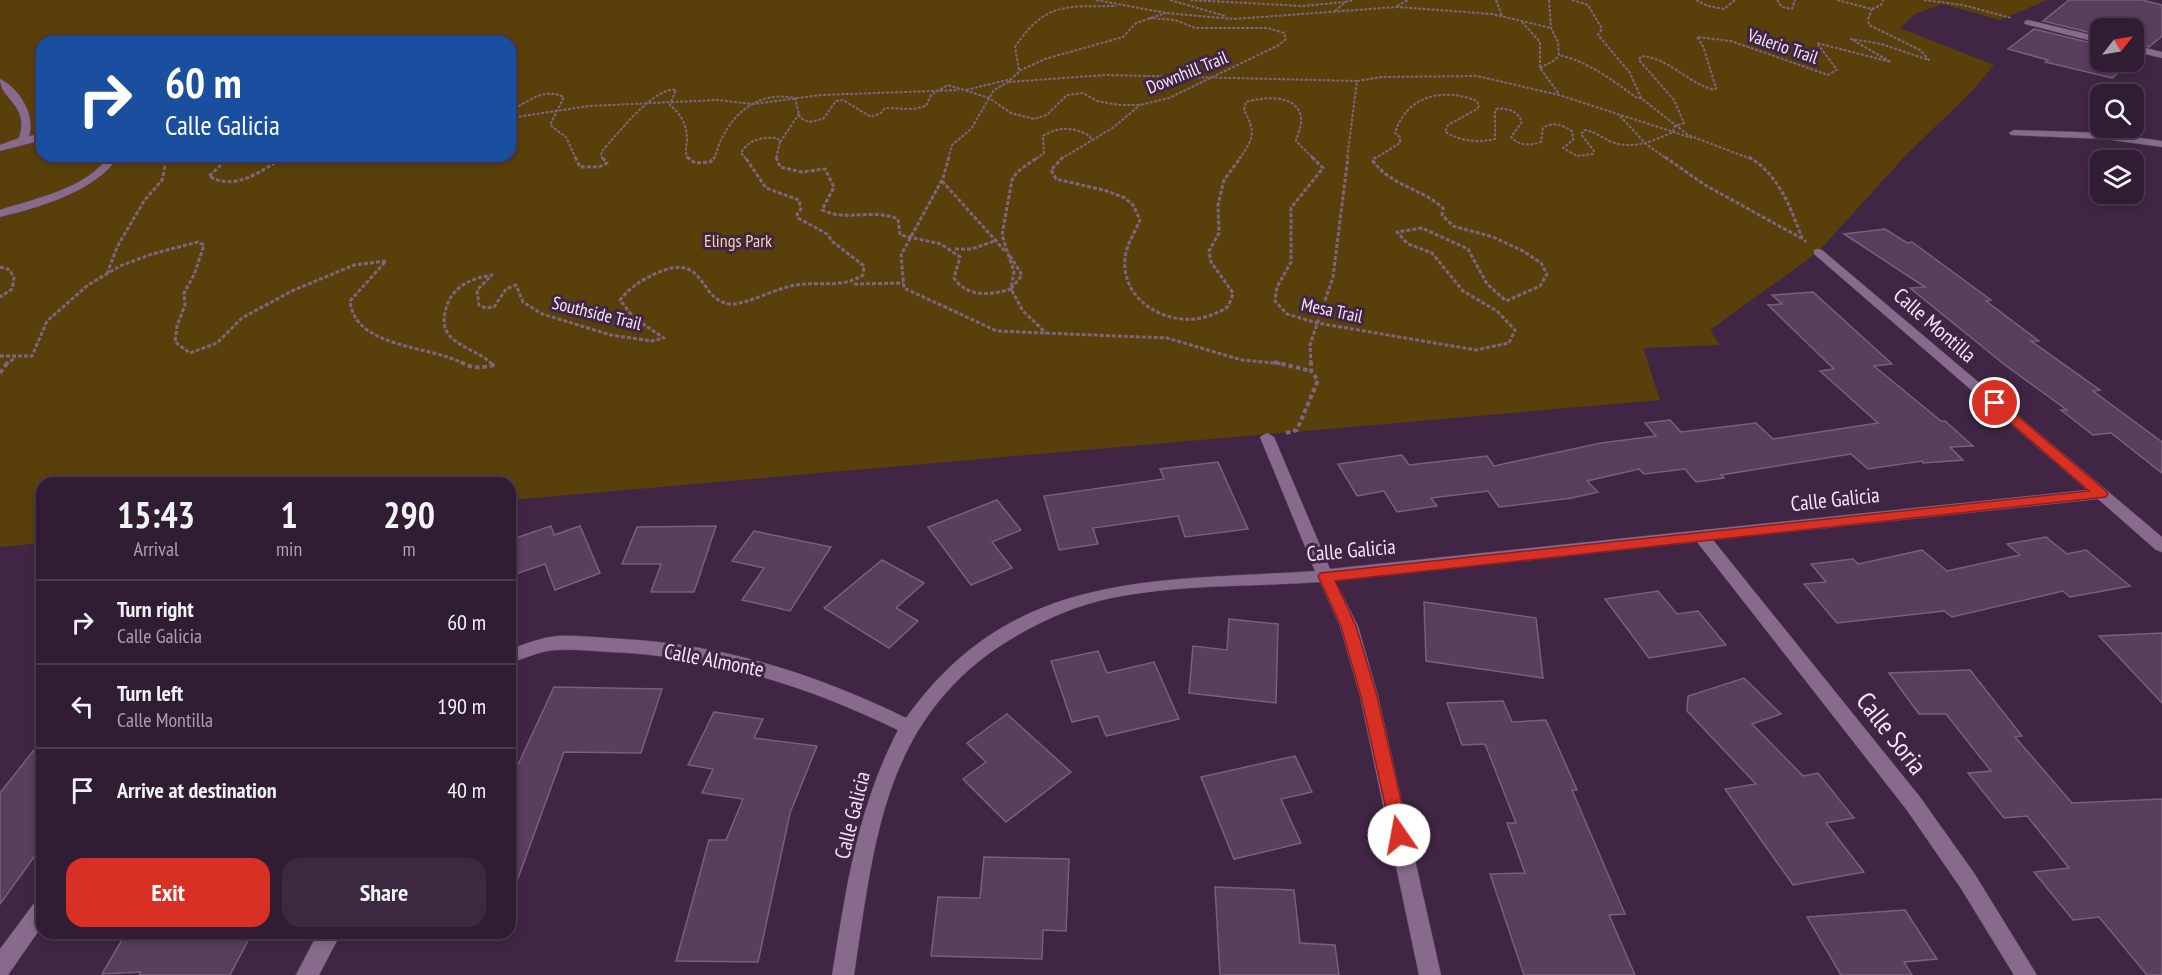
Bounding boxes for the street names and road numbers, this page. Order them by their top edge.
street label: Valerio Trail [1744,23,1822,69]
street label: Downhill Trail [1143,45,1232,99]
street label: Calle Montilla [1888,282,1982,368]
street label: Southside Trail [550,291,645,335]
street label: Mesa Trail [1299,292,1366,328]
street label: Calle Galicia [1789,481,1881,517]
street label: Calle Galicia [1305,533,1397,567]
street label: Calle Almonte [662,637,766,683]
street label: Calle Soria [1849,685,1935,781]
street label: Calle Galicia [828,768,876,862]

